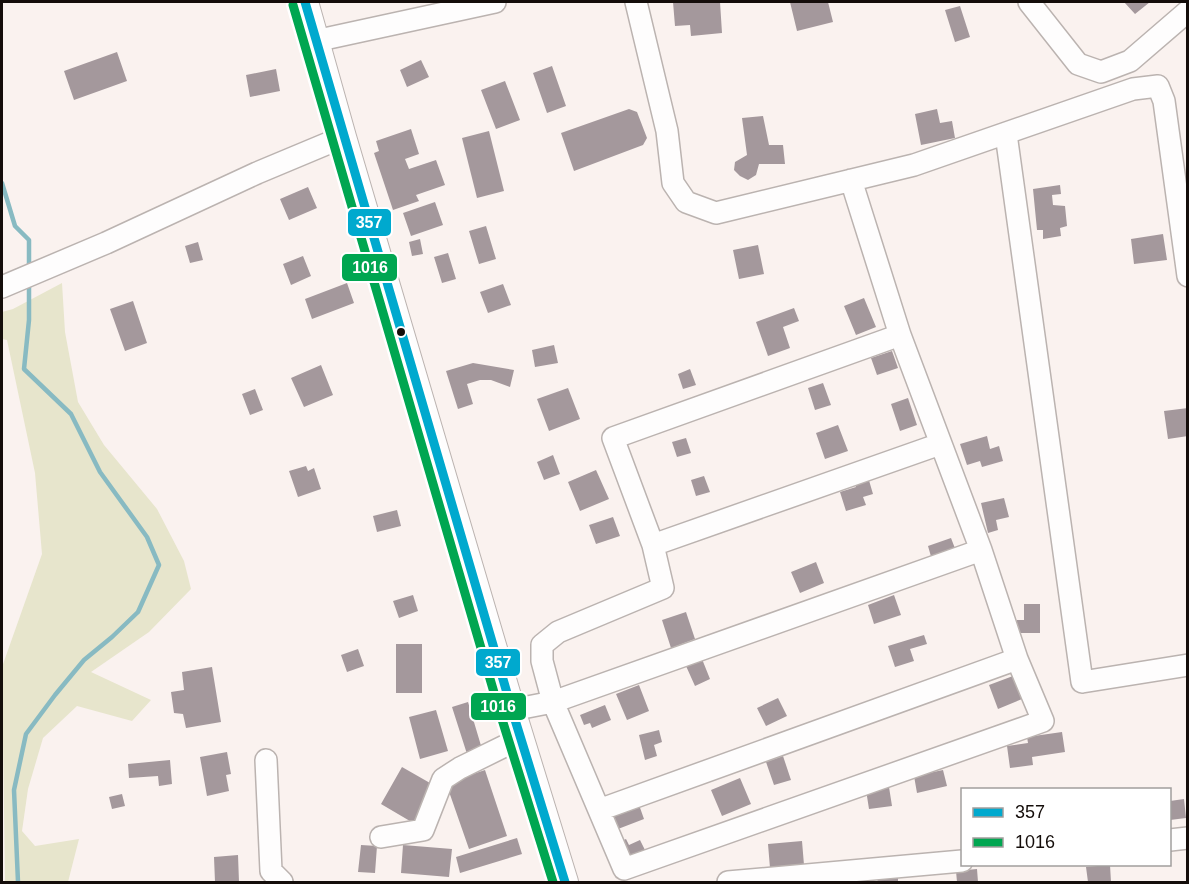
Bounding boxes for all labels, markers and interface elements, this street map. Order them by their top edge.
line badge: 357 [347,208,392,237]
text: 357 [356,214,382,231]
line badge: 1016 [341,253,398,282]
text: 1016 [352,259,388,276]
unlabelled marker [395,326,407,338]
line badge: 357 [475,648,521,677]
text: 357 [485,654,511,671]
line badge: 1016 [470,692,527,721]
text: 1016 [480,698,516,715]
legend [961,788,1171,866]
text: 357 [1015,802,1045,822]
text: 1016 [1015,832,1055,852]

